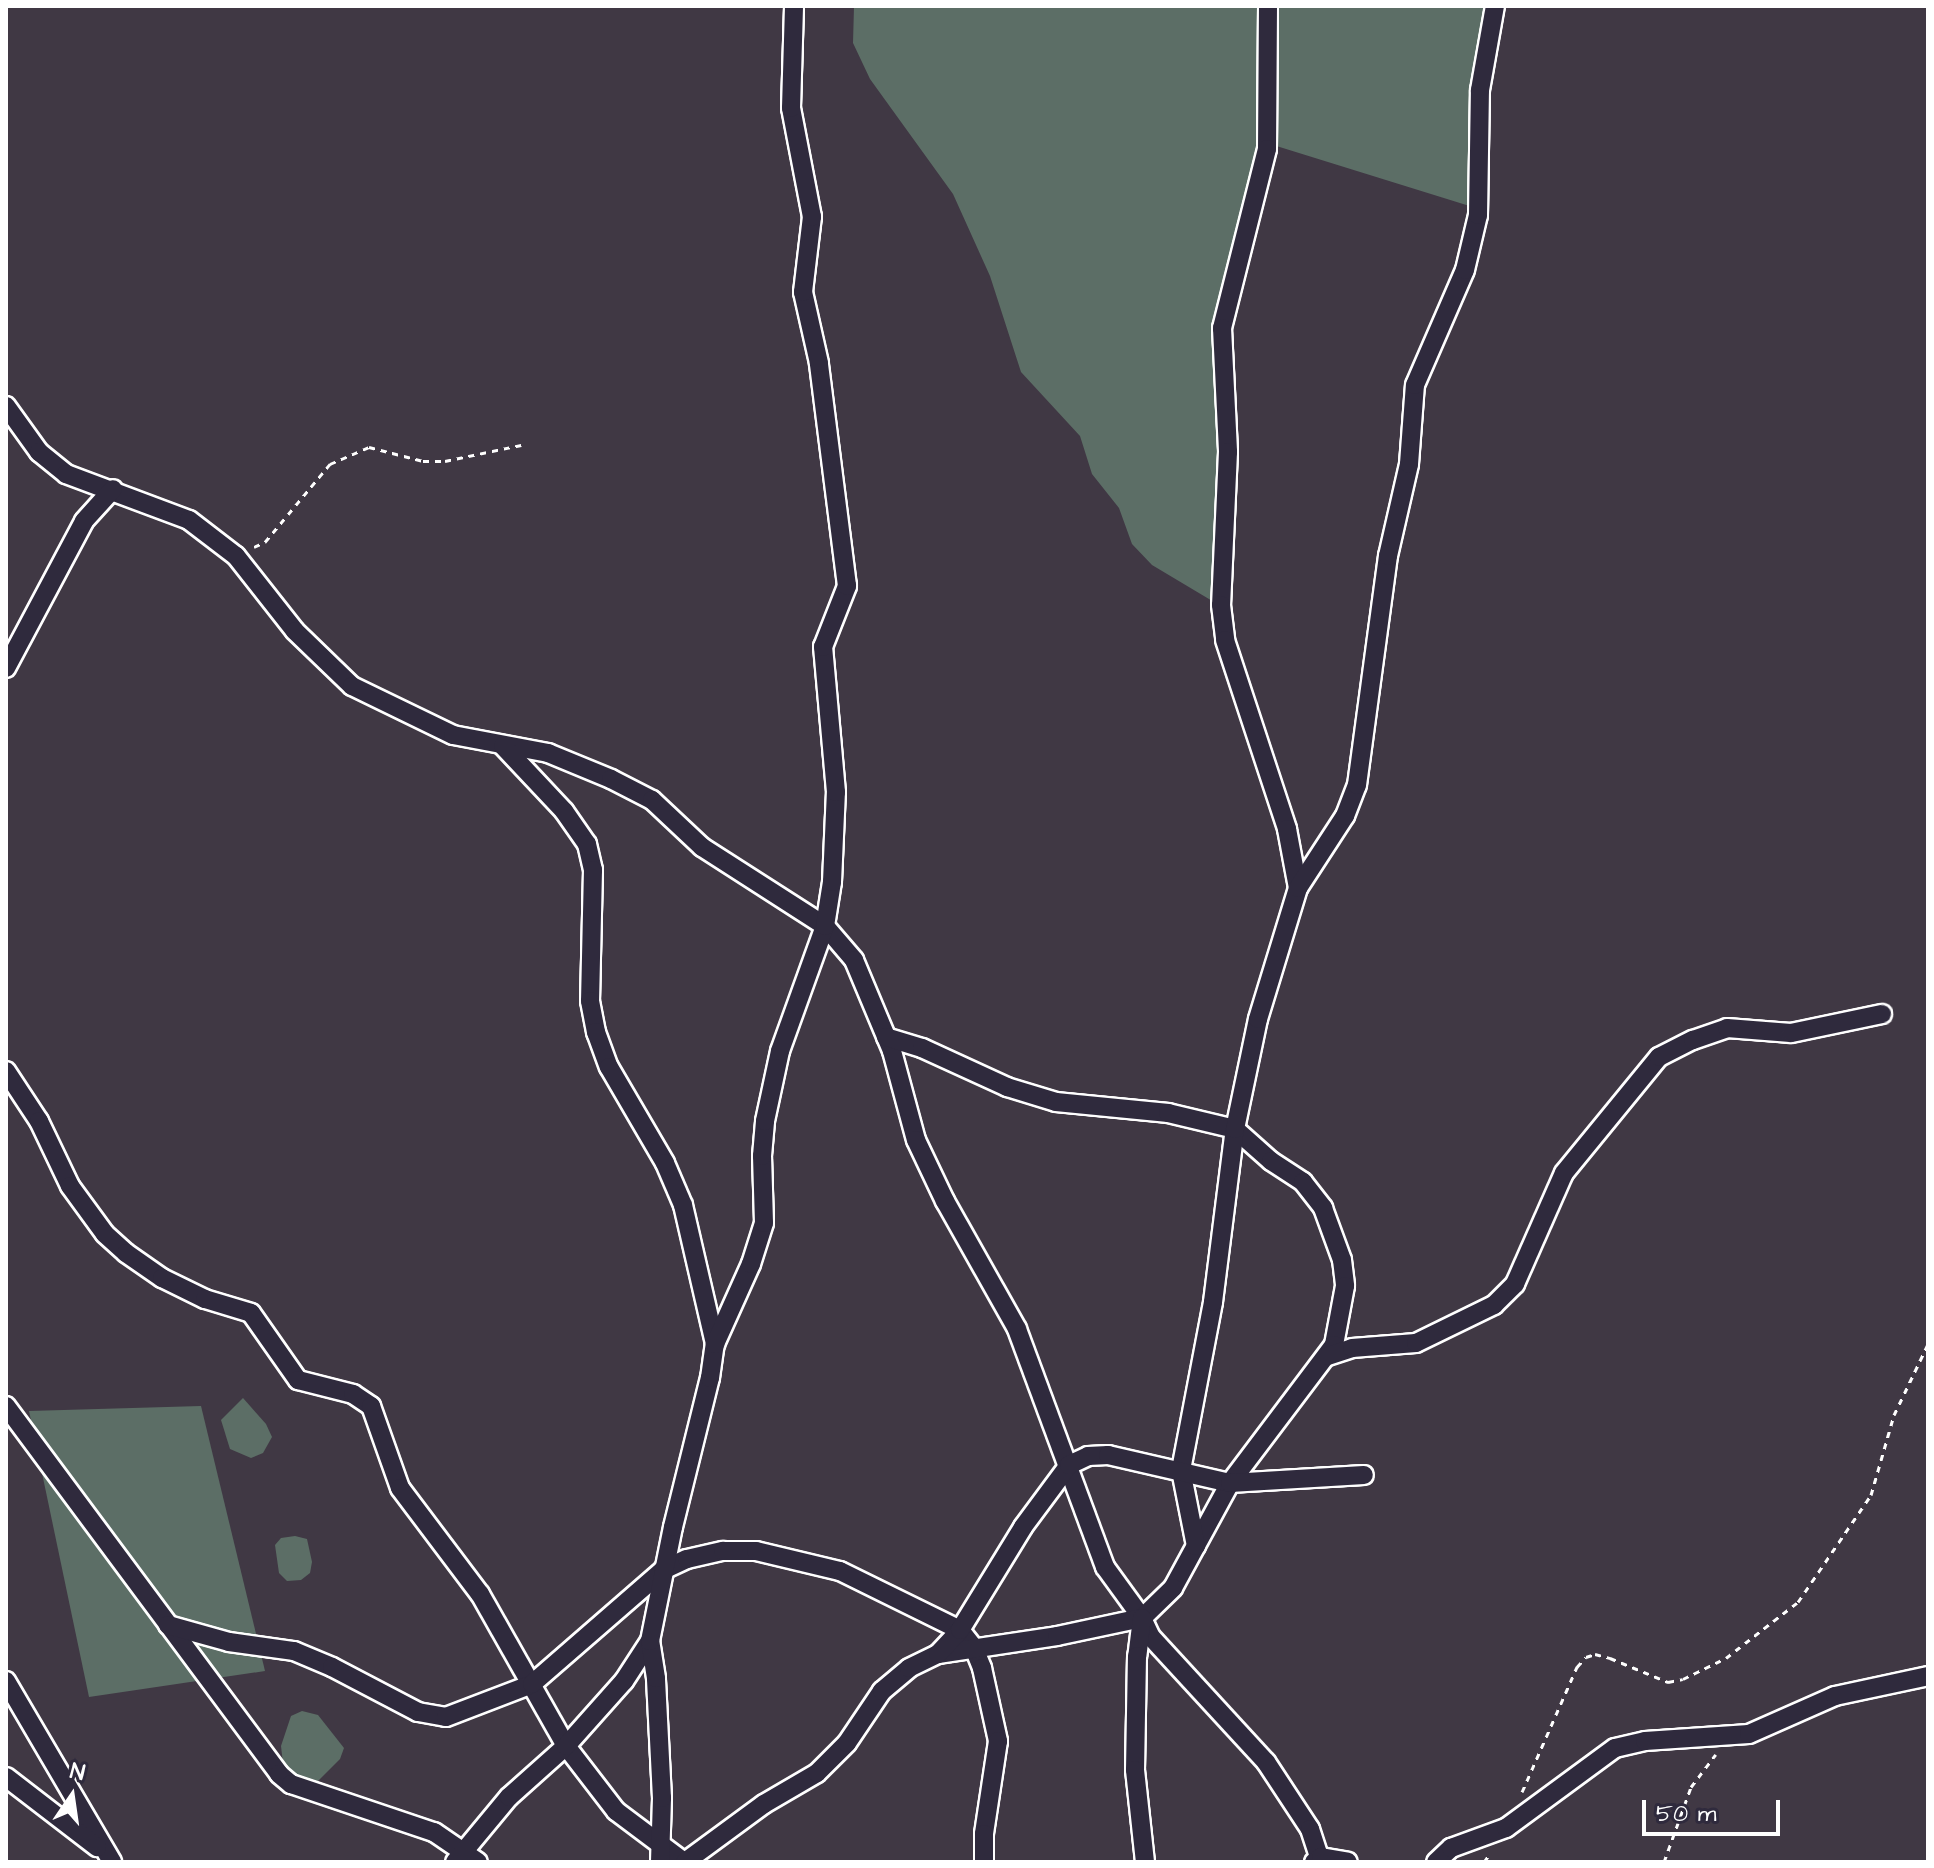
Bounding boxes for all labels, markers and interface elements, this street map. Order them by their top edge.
text: N [67,1755,88,1789]
north arrow [32,1756,112,1836]
scale bar [1646,1784,1784,1834]
text: 50 m [1656,1797,1716,1831]

